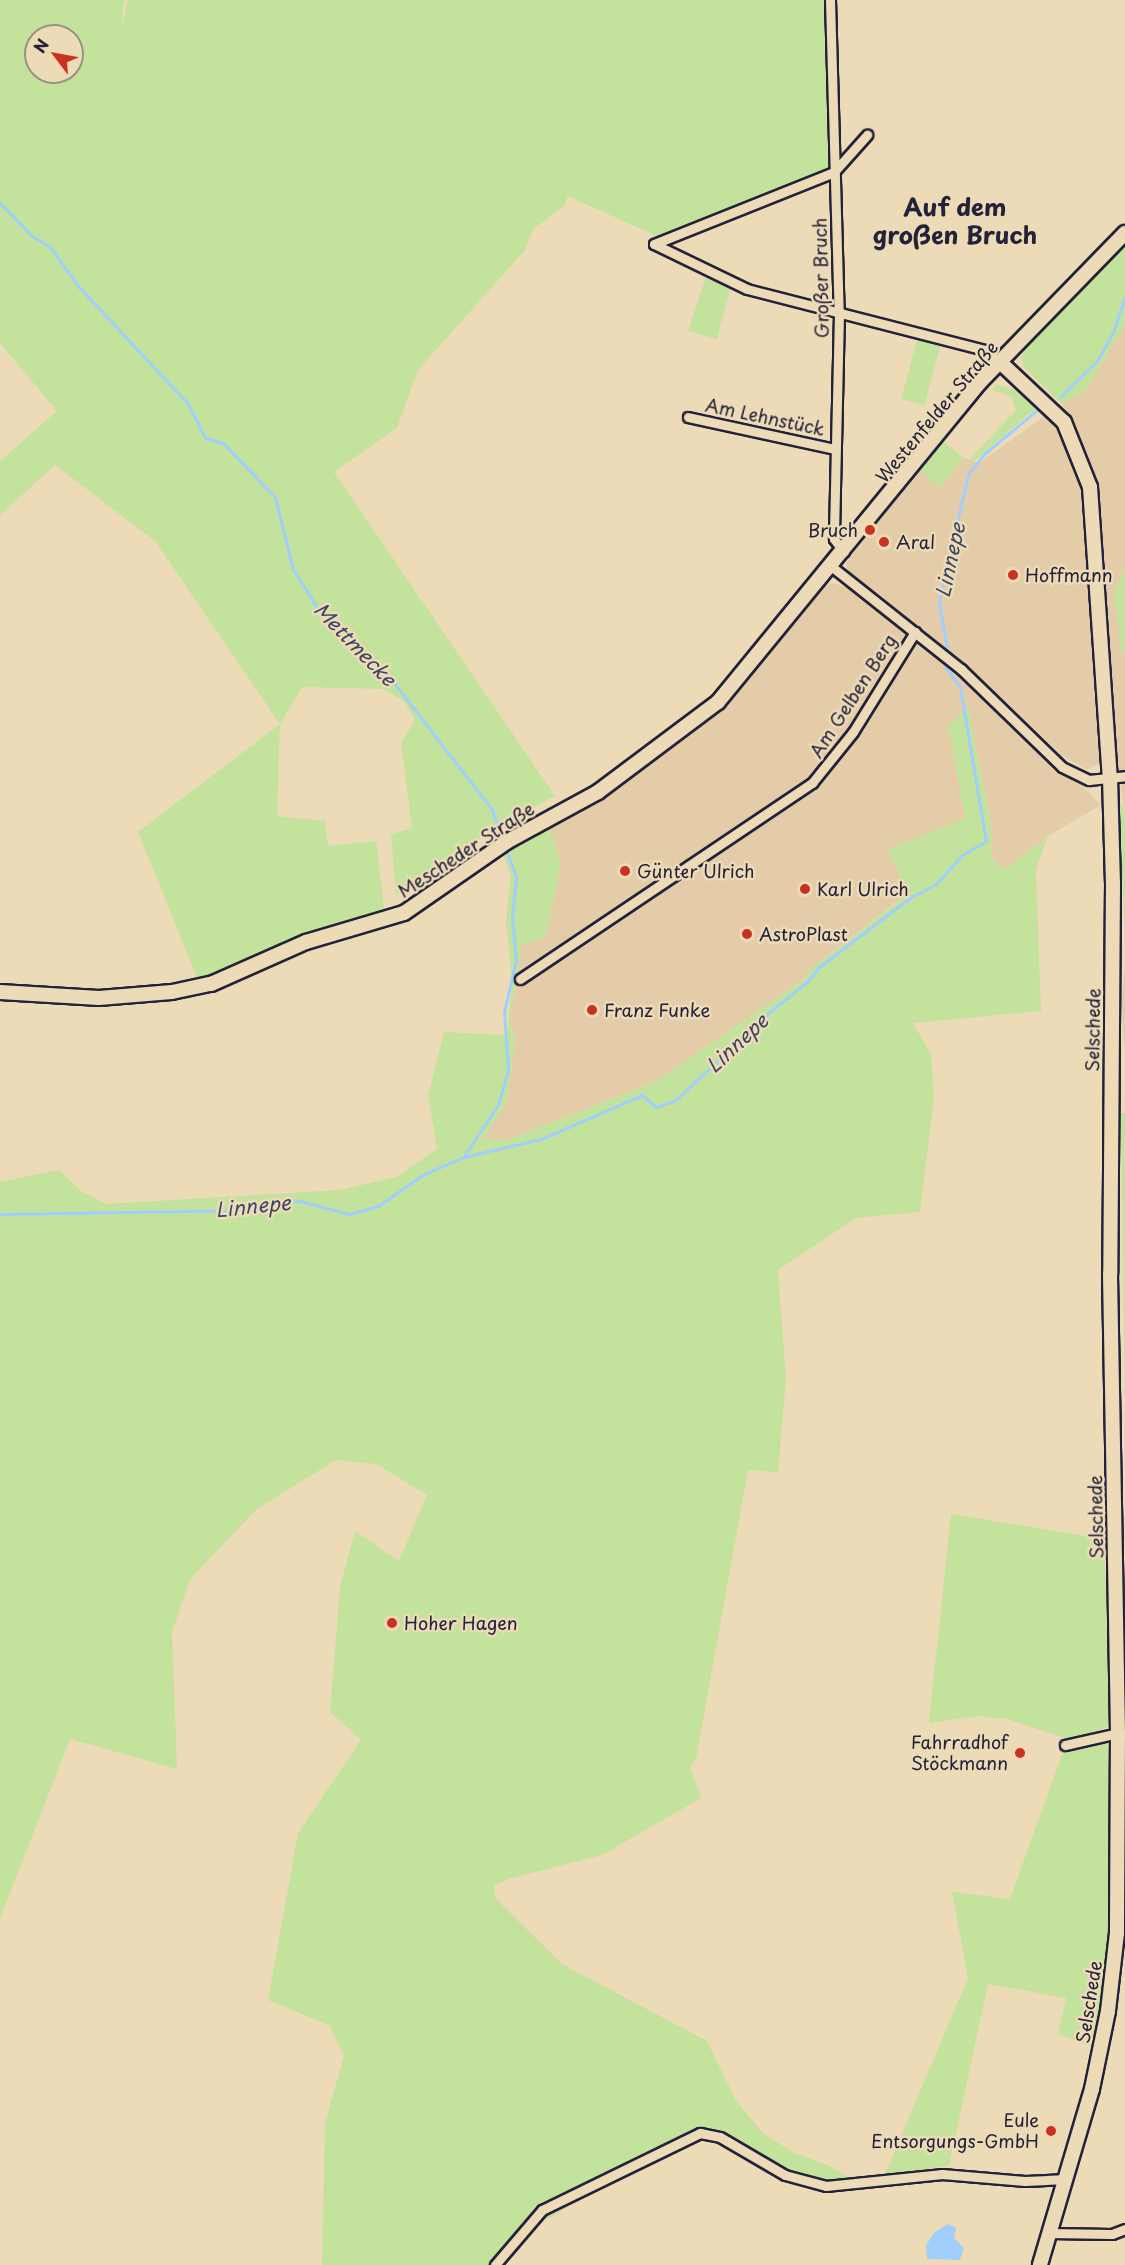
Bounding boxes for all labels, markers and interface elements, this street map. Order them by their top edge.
north arrow [24,24,84,84]
text: N [27,34,54,57]
district label: Auf dem großen Bruch [872,193,1038,249]
street label: Großer Bruch [809,218,833,338]
street label: Westenfelder Straße [871,337,1003,487]
street label: Am Lehnstück [703,394,827,440]
place label: Bruch [808,519,858,541]
water label: Linnepe [930,521,970,599]
marker: Bruch [863,523,877,537]
place label: Aral [896,531,935,553]
marker: Aral [877,535,891,549]
place label: Hoffmann [1025,564,1113,586]
marker: Hoffmann [1006,568,1020,582]
water label: Mettmecke [309,597,401,691]
street label: Am Gelben Berg [805,630,901,762]
street label: Mescheder Straße [394,798,538,902]
place label: Günter Ulrich [637,860,756,882]
marker: Günter Ulrich [618,864,632,878]
place label: Karl Ulrich [817,878,910,900]
marker: Karl Ulrich [798,882,812,896]
place label: AstroPlast [759,923,848,945]
marker: AstroPlast [740,927,754,941]
street label: Selschede [1081,988,1105,1072]
place label: Franz Funke [604,999,710,1021]
marker: Franz Funke [585,1003,599,1017]
water label: Linnepe [701,1009,773,1077]
water label: Linnepe [214,1190,292,1222]
street label: Selschede [1084,1475,1108,1559]
place label: Hoher Hagen [404,1612,518,1634]
marker: Hoher Hagen [385,1616,399,1630]
place label: Fahrradhof Stöckmann [911,1732,1008,1774]
marker: Fahrradhof Stöckmann [1013,1746,1027,1760]
street label: Selschede [1072,1959,1106,2045]
place label: Eule Entsorgungs-GmbH [871,2110,1039,2152]
marker: Eule Entsorgungs-GmbH [1044,2124,1058,2138]

